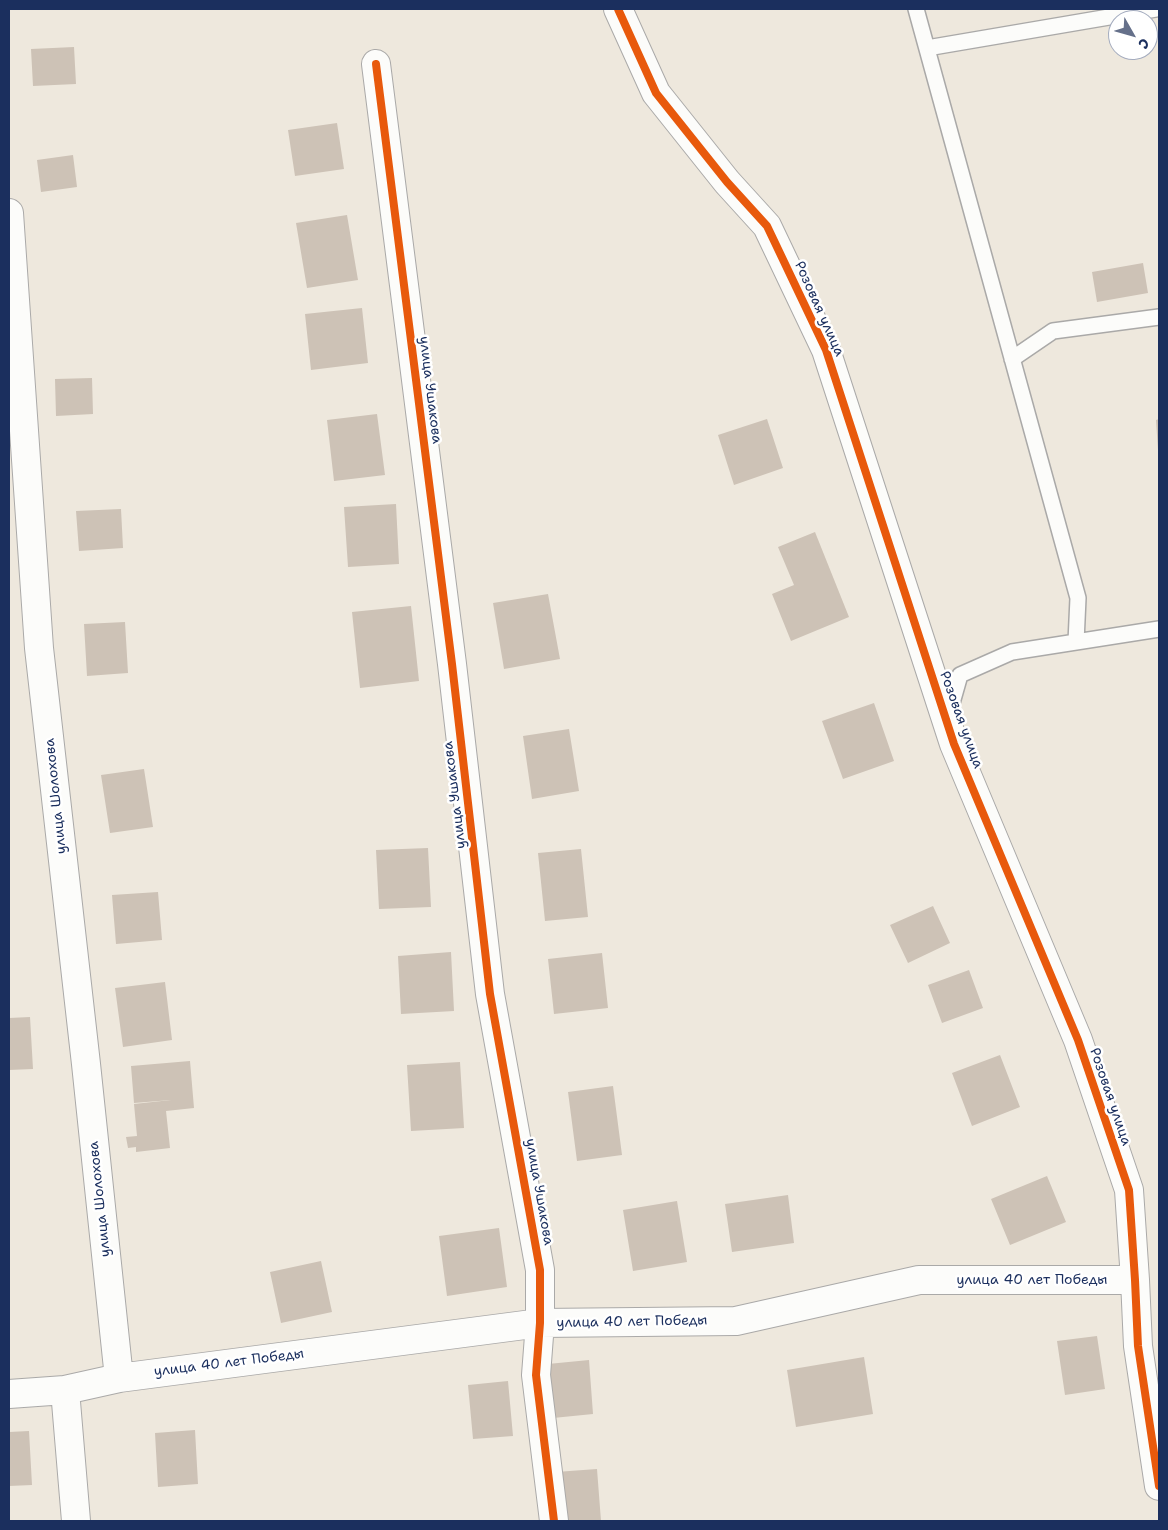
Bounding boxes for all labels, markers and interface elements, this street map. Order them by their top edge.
north arrow [1108,10,1158,60]
text: С [1134,35,1154,53]
street label: Розовая улица [791,259,847,359]
street label: улица Ушакова [415,335,445,445]
street label: Розовая улица [936,669,986,771]
street label: улица Шолохова [42,737,70,855]
street label: улица Ушакова [440,740,470,850]
street label: Розовая улица [1085,1046,1135,1148]
street label: улица Ушакова [521,1137,557,1247]
street label: улица Шолохова [86,1140,114,1258]
street label: улица 40 лет Победы [957,1272,1107,1288]
street label: улица 40 лет Победы [556,1312,708,1332]
street label: улица 40 лет Победы [153,1345,305,1381]

